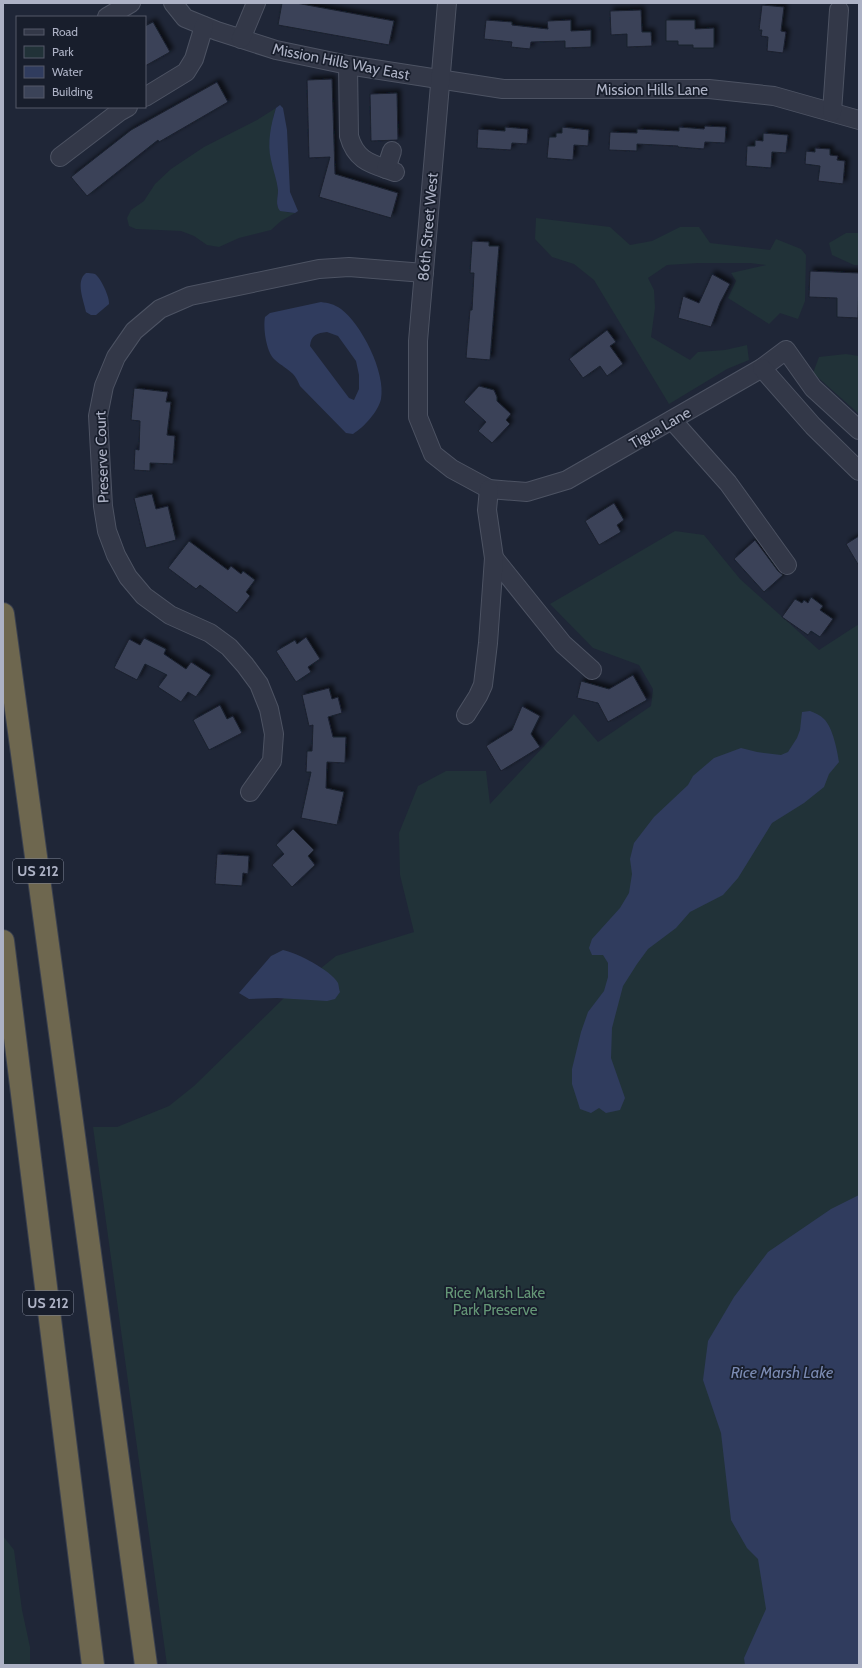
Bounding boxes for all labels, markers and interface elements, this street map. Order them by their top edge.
legend [16,16,146,108]
text: Road [52,24,78,39]
street label: Mission Hills Way East [271,40,411,84]
text: Park [52,44,74,59]
text: Water [52,64,83,79]
street label: Mission Hills Lane [596,81,708,99]
text: Building [52,84,94,99]
street label: 86th Street West [414,172,442,282]
street label: Tigua Lane [626,403,694,453]
street label: Preserve Court [91,410,113,504]
road number: US 212 [13,859,63,883]
park label: Rice Marsh Lake Park Preserve [445,1284,546,1319]
road number: US 212 [23,1291,73,1315]
water label: Rice Marsh Lake [731,1363,833,1382]

